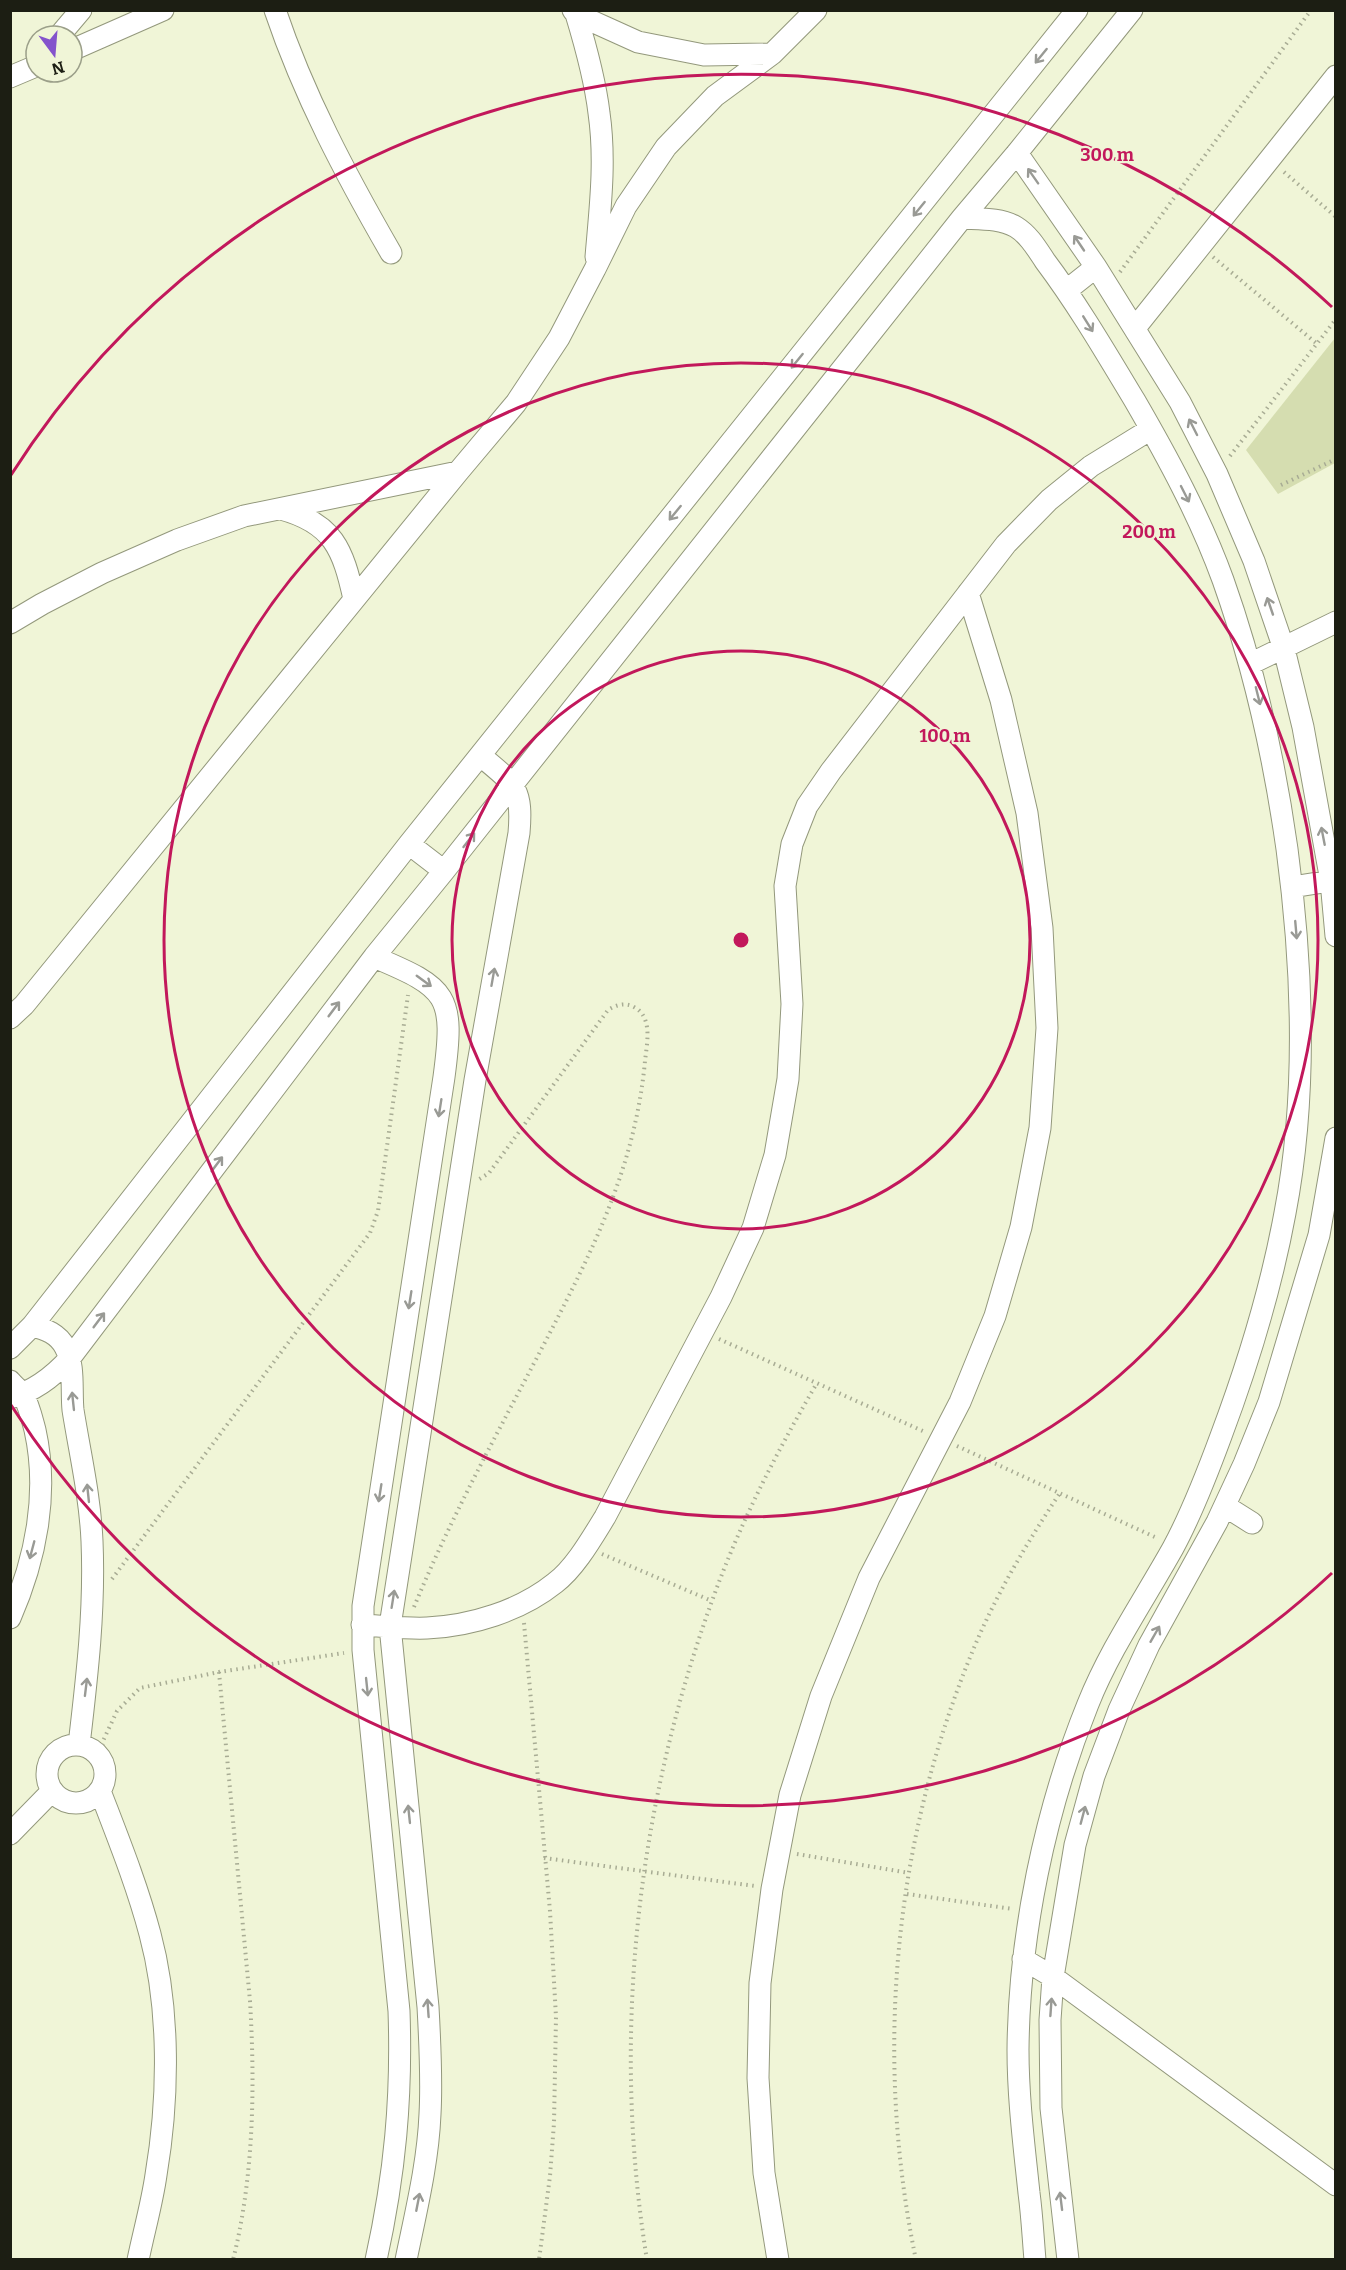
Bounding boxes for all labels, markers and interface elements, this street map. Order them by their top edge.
north arrow [24,24,84,84]
one-way arrow [1034,48,1047,64]
text: N [49,57,67,79]
text: 300 m [1080,144,1134,166]
one-way arrow [1027,169,1039,185]
one-way arrow [912,200,925,216]
one-way arrow [1073,235,1085,252]
one-way arrow [1082,316,1095,333]
one-way arrow [790,353,804,368]
one-way arrow [1186,418,1198,436]
one-way arrow [1180,484,1191,502]
one-way arrow [669,505,682,521]
text: 200 m [1122,521,1176,543]
one-way arrow [1263,597,1274,616]
one-way arrow [1253,687,1265,706]
text: 100 m [919,725,971,747]
one-way arrow [1317,827,1328,847]
one-way arrow [463,832,476,848]
one-way arrow [1291,920,1302,940]
centre of rings [731,930,751,950]
one-way arrow [488,967,499,987]
one-way arrow [416,975,432,987]
one-way arrow [328,1001,341,1017]
one-way arrow [434,1097,445,1117]
one-way arrow [210,1156,223,1172]
one-way arrow [405,1290,416,1310]
one-way arrow [93,1312,105,1328]
one-way arrow [67,1392,78,1412]
one-way arrow [82,1483,93,1503]
one-way arrow [375,1483,386,1503]
one-way arrow [26,1540,37,1559]
one-way arrow [388,1590,399,1610]
one-way arrow [1149,1626,1161,1643]
one-way arrow [361,1676,372,1696]
one-way arrow [81,1678,92,1697]
one-way arrow [403,1805,414,1825]
one-way arrow [1078,1806,1089,1825]
one-way arrow [1046,1998,1057,2018]
one-way arrow [422,1999,433,2019]
one-way arrow [1055,2192,1066,2212]
one-way arrow [413,2193,424,2213]

